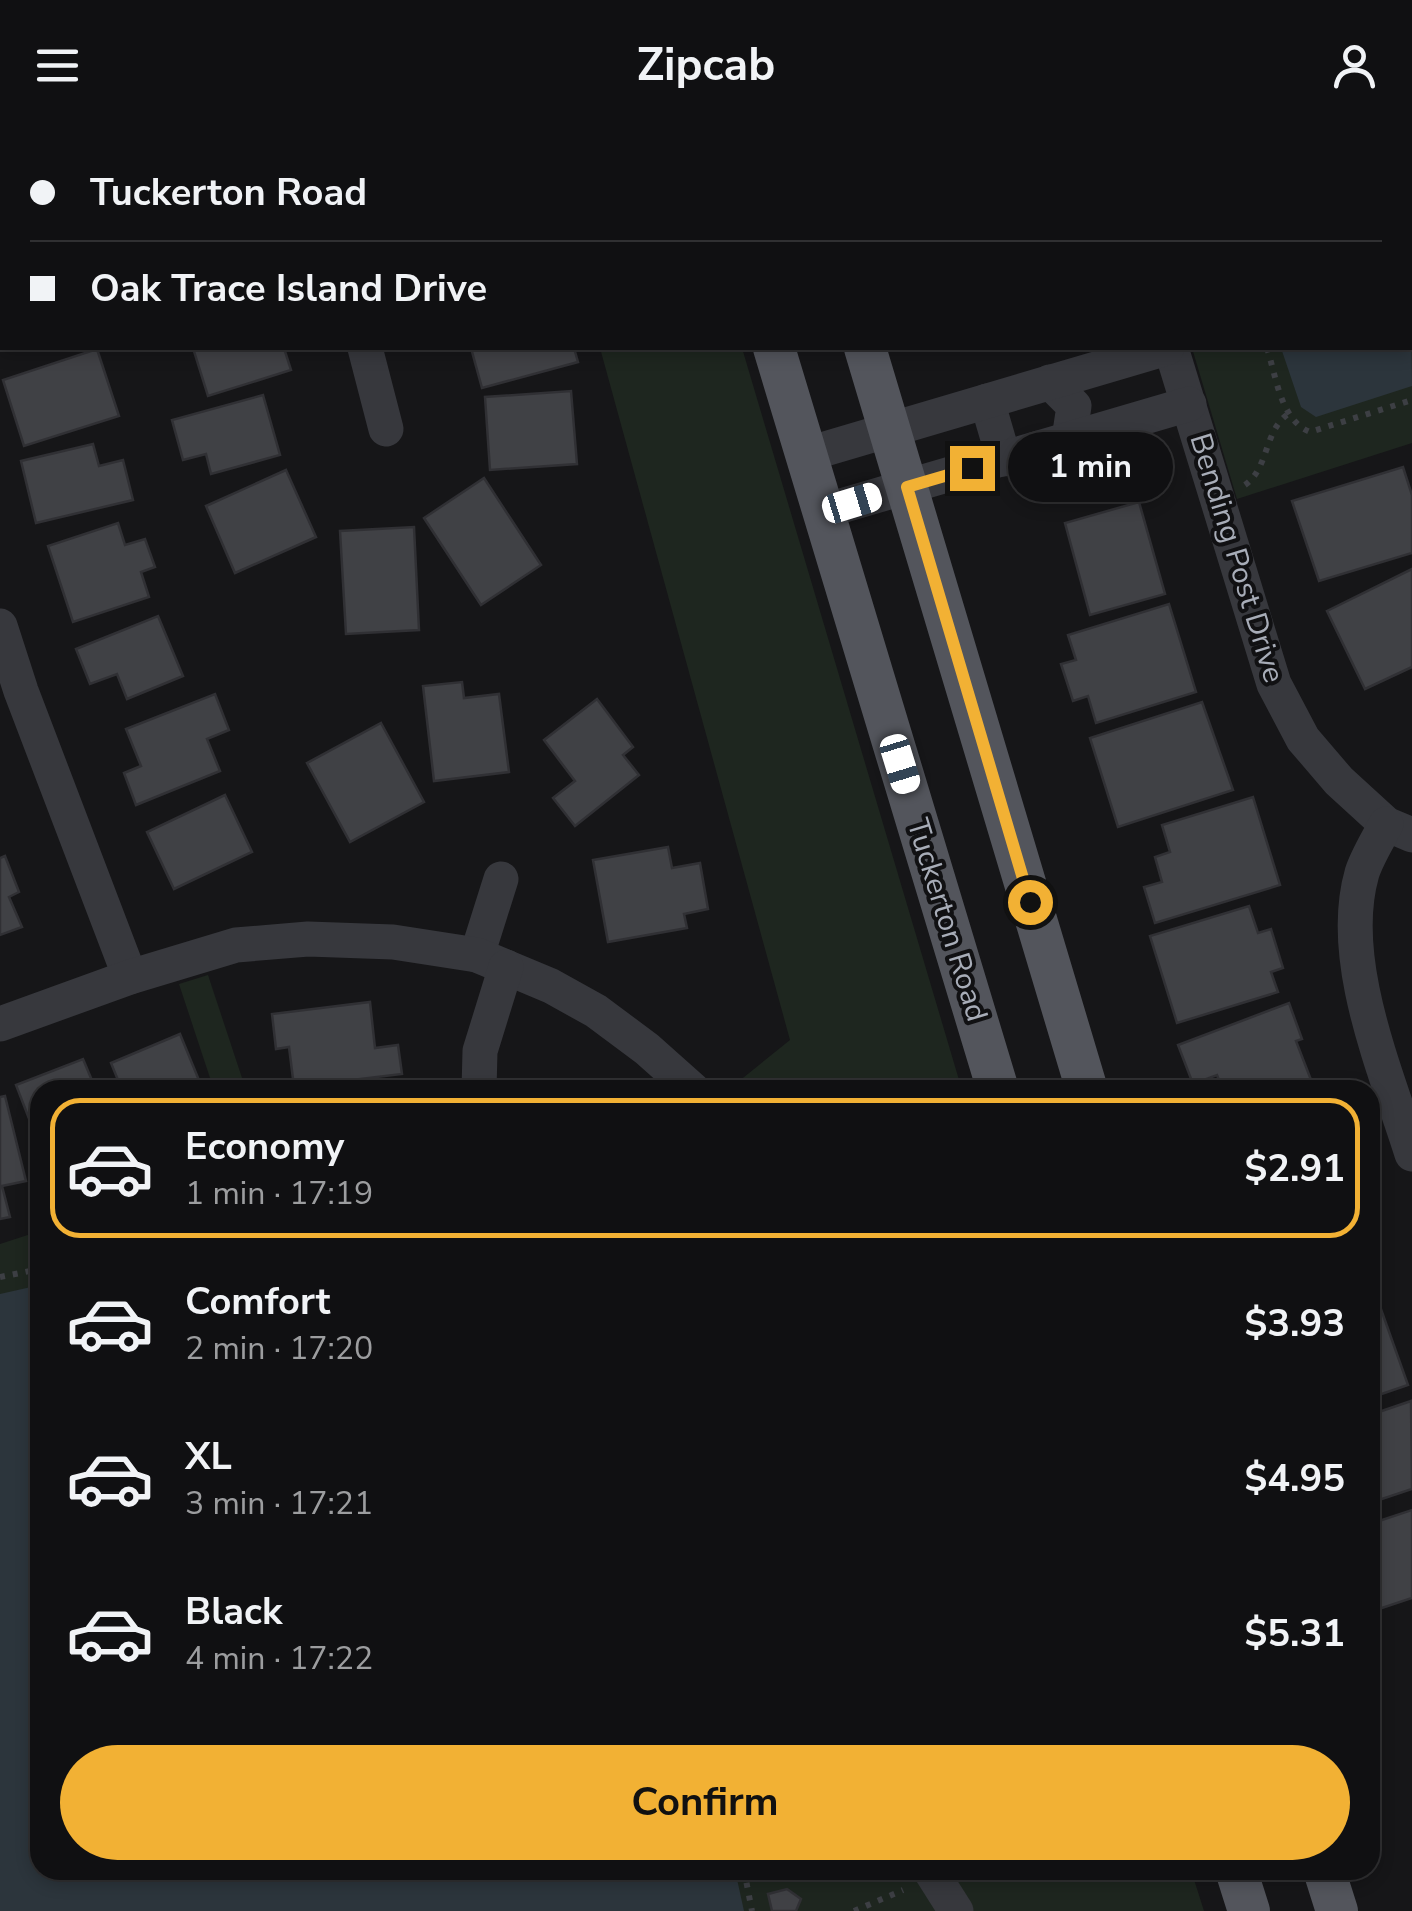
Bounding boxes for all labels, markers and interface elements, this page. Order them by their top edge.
text: Zipcab [637,35,775,96]
icon: menu [30,38,85,93]
icon: person [1327,38,1382,93]
text: Tuckerton Road [90,167,367,218]
text: Oak Trace Island Drive [90,263,487,314]
street label: Bending Post Drive [1180,428,1294,688]
callout: 1 min [1007,433,1172,503]
text: 1 min [1049,445,1132,488]
route end [950,446,995,491]
car [819,480,885,526]
car [877,731,923,797]
street label: Tuckerton Road [897,813,997,1027]
route start [1008,880,1053,925]
text: Economy [185,1121,344,1172]
icon: car [65,1123,155,1213]
text: $2.91 [1244,1143,1345,1194]
text: 1 min · 17:19 [185,1172,373,1215]
text: Comfort [185,1276,330,1327]
icon: car [65,1278,155,1368]
text: $3.93 [1244,1298,1345,1349]
text: 2 min · 17:20 [185,1327,373,1370]
text: XL [185,1431,232,1482]
icon: car [65,1433,155,1523]
text: $4.95 [1244,1453,1345,1504]
text: 3 min · 17:21 [185,1482,373,1525]
text: Black [185,1586,282,1637]
icon: car [65,1588,155,1678]
text: $5.31 [1244,1608,1345,1659]
text: 4 min · 17:22 [185,1637,373,1680]
button: Confirm [60,1745,1350,1860]

